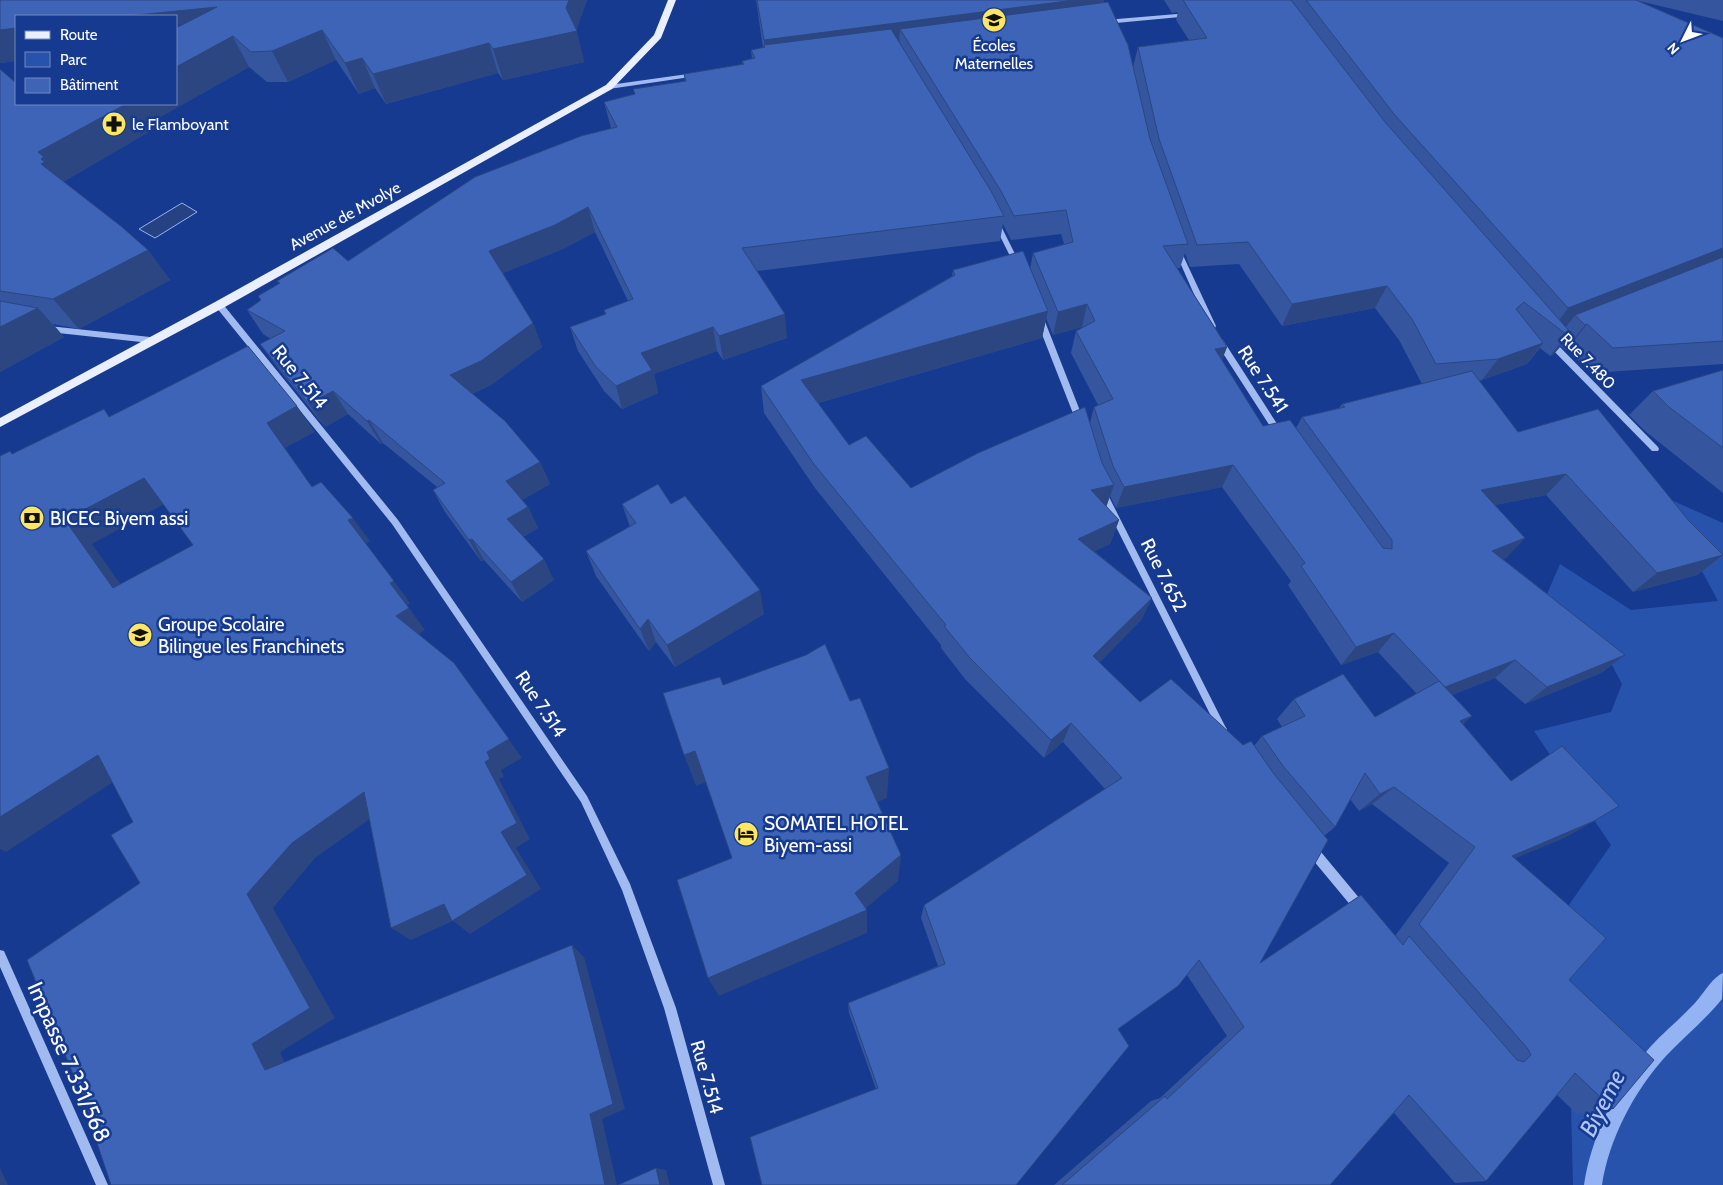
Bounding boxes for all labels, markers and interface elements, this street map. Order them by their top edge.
school or university icon: Écoles Maternelles [981,7,1007,33]
legend [15,15,178,105]
north arrow [1658,15,1708,65]
text: Route [60,26,98,44]
place label: Écoles Maternelles [955,36,1034,73]
text: N [1663,39,1683,58]
text: Parc [60,51,87,69]
text: Bâtiment [60,76,118,94]
pharmacy icon: le Flamboyant [101,111,127,137]
place label: le Flamboyant [132,115,229,134]
street label: Avenue de Mvolye [286,178,404,254]
street label: Rue 7.480 [1557,329,1619,393]
street label: Rue 7.514 [267,340,333,414]
street label: Rue 7.541 [1233,341,1293,417]
bank icon: BICEC Biyem assi [19,505,45,531]
place label: BICEC Biyem assi [50,507,188,530]
street label: Rue 7.652 [1136,535,1192,615]
place label: Groupe Scolaire Bilingue les Franchinets [158,613,344,658]
school or university icon: Groupe Scolaire Bilingue les Franchinets [127,622,153,648]
street label: Rue 7.514 [510,666,572,742]
place label: SOMATEL HOTEL Biyem-assi [764,812,908,857]
hotel icon: SOMATEL HOTEL Biyem-assi [733,821,759,847]
street label: Impasse 7.331/568 [22,978,116,1146]
street label: Rue 7.514 [686,1038,728,1116]
water label: Biyeme [1573,1065,1631,1141]

